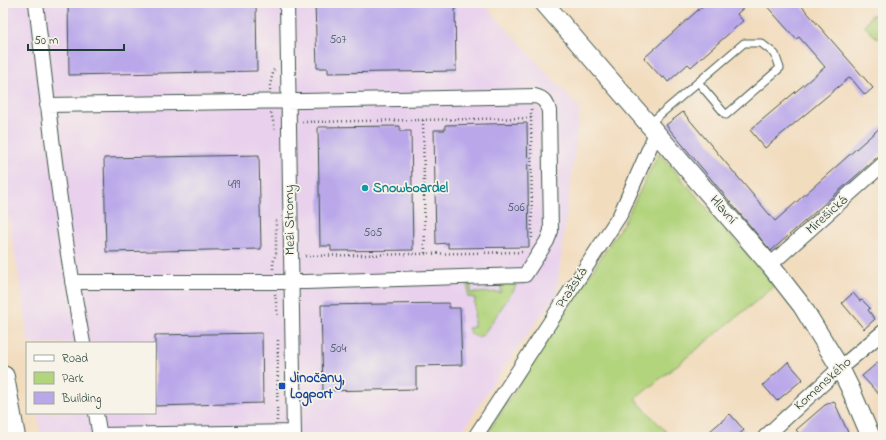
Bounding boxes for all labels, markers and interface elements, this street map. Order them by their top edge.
scale bar [28,26,124,52]
house number: 507 [330,31,347,49]
text: 50 m [34,32,58,50]
house number: 499 [228,176,240,194]
place label: Snowboardel [373,178,449,199]
marker: Snowboardel [360,183,370,193]
street label: Mezi Stromy [279,184,302,255]
street label: Mirešická [801,190,853,240]
street label: Hlavní [704,191,742,230]
house number: 506 [507,199,525,217]
house number: 505 [364,224,383,242]
street label: Pražská [551,263,593,313]
house number: 504 [330,340,347,358]
legend [26,342,156,414]
text: Road [62,350,88,368]
street label: Komenského [789,352,857,416]
place label: Jinočany, Logport [290,368,345,407]
text: Park [62,370,84,388]
marker: Jinočany, Logport [277,381,287,391]
text: Building [61,390,101,409]

